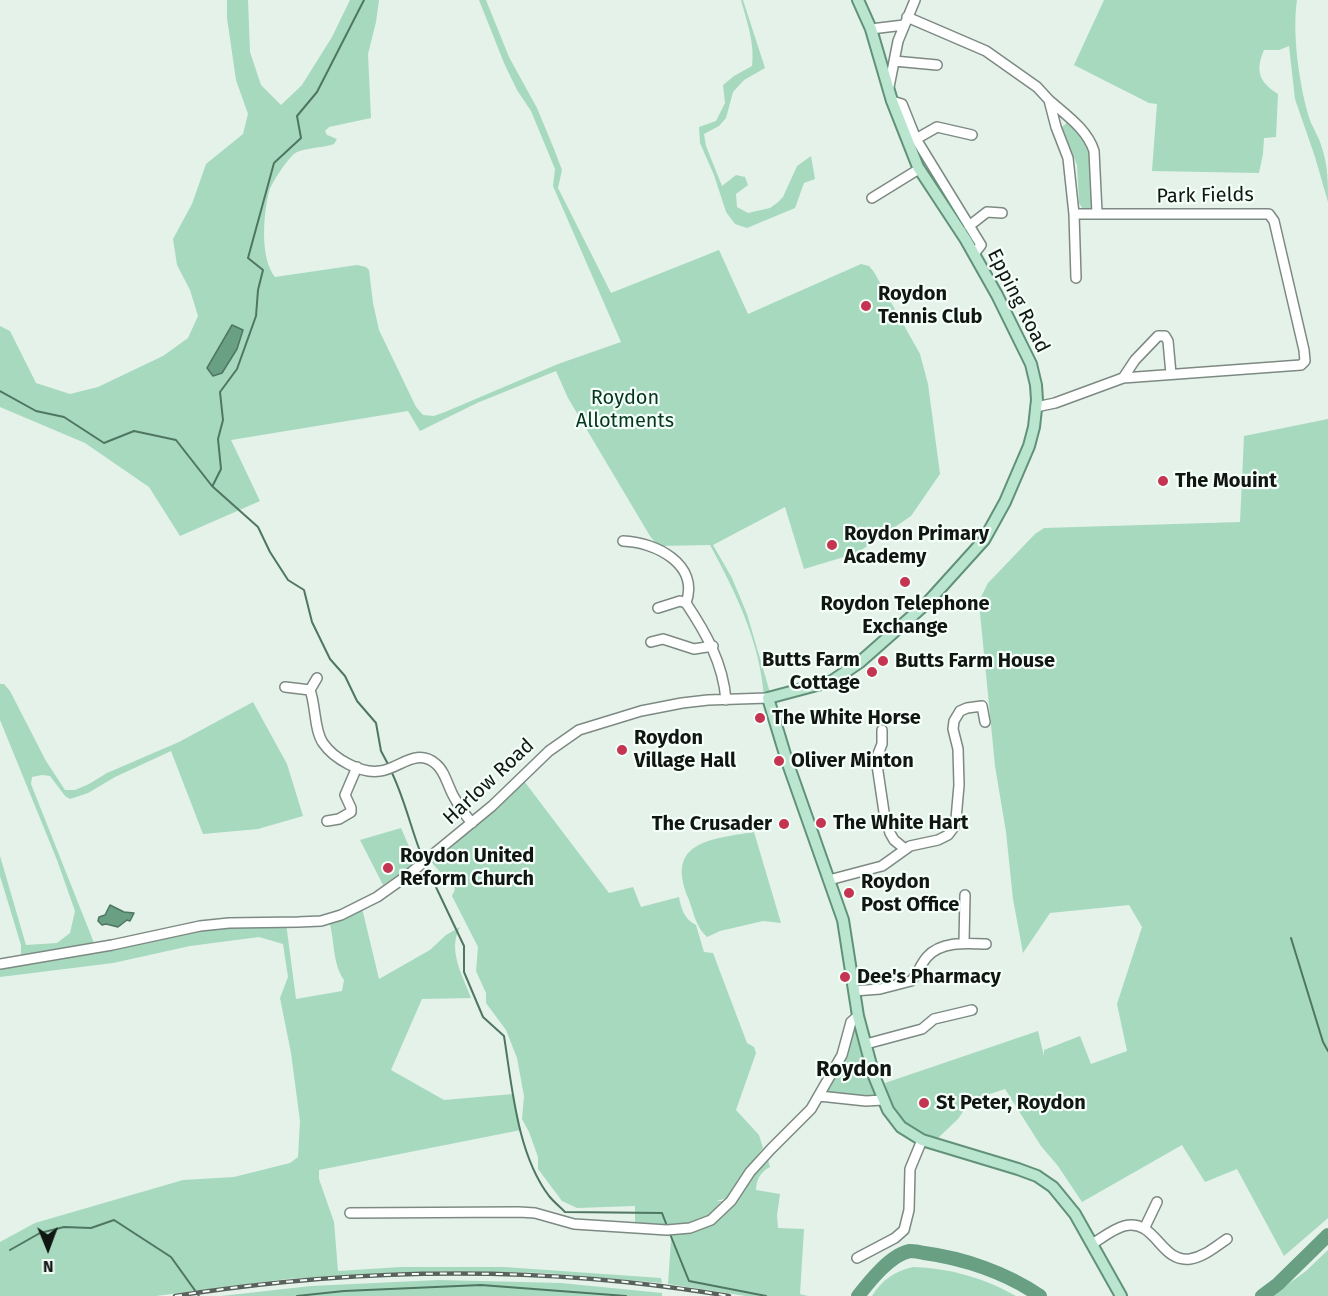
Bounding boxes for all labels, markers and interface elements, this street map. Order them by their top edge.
street label: Park Fields [1156,183,1254,209]
street label: Epping Road [982,245,1054,357]
place label: Roydon Tennis Club [878,282,982,329]
marker: Roydon Tennis Club [859,299,873,313]
park label: Roydon Allotments [576,386,674,433]
place label: The Mouint [1175,469,1277,493]
marker: The Mouint [1156,474,1170,488]
place label: Roydon Primary Academy [844,522,989,569]
marker: Roydon Primary Academy [825,538,839,552]
marker: Roydon Telephone Exchange [898,575,912,589]
place label: Roydon Telephone Exchange [820,592,990,639]
place label: Butts Farm Cottage [762,648,860,695]
place label: Butts Farm House [895,649,1055,673]
marker: Butts Farm House [876,654,890,668]
marker: Butts Farm Cottage [865,665,879,679]
place label: The White Horse [772,706,921,730]
marker: The White Horse [753,711,767,725]
place label: Roydon Village Hall [634,726,736,773]
street label: Harlow Road [439,734,539,830]
marker: Roydon Village Hall [615,743,629,757]
place label: Oliver Minton [791,749,914,773]
marker: Oliver Minton [772,754,786,768]
place label: The White Hart [833,811,968,835]
place label: The Crusader [652,812,772,836]
marker: The White Hart [814,816,828,830]
marker: The Crusader [777,817,791,831]
place label: Roydon United Reform Church [400,844,534,891]
marker: Roydon United Reform Church [381,861,395,875]
place label: Roydon Post Office [861,870,959,917]
marker: Roydon Post Office [842,886,856,900]
place label: Dee's Pharmacy [857,965,1001,989]
marker: Dee's Pharmacy [838,970,852,984]
district label: Roydon [816,1057,892,1083]
place label: St Peter, Roydon [936,1091,1086,1115]
marker: St Peter, Roydon [917,1096,931,1110]
north arrow [18,1218,78,1278]
text: N [43,1257,54,1276]

